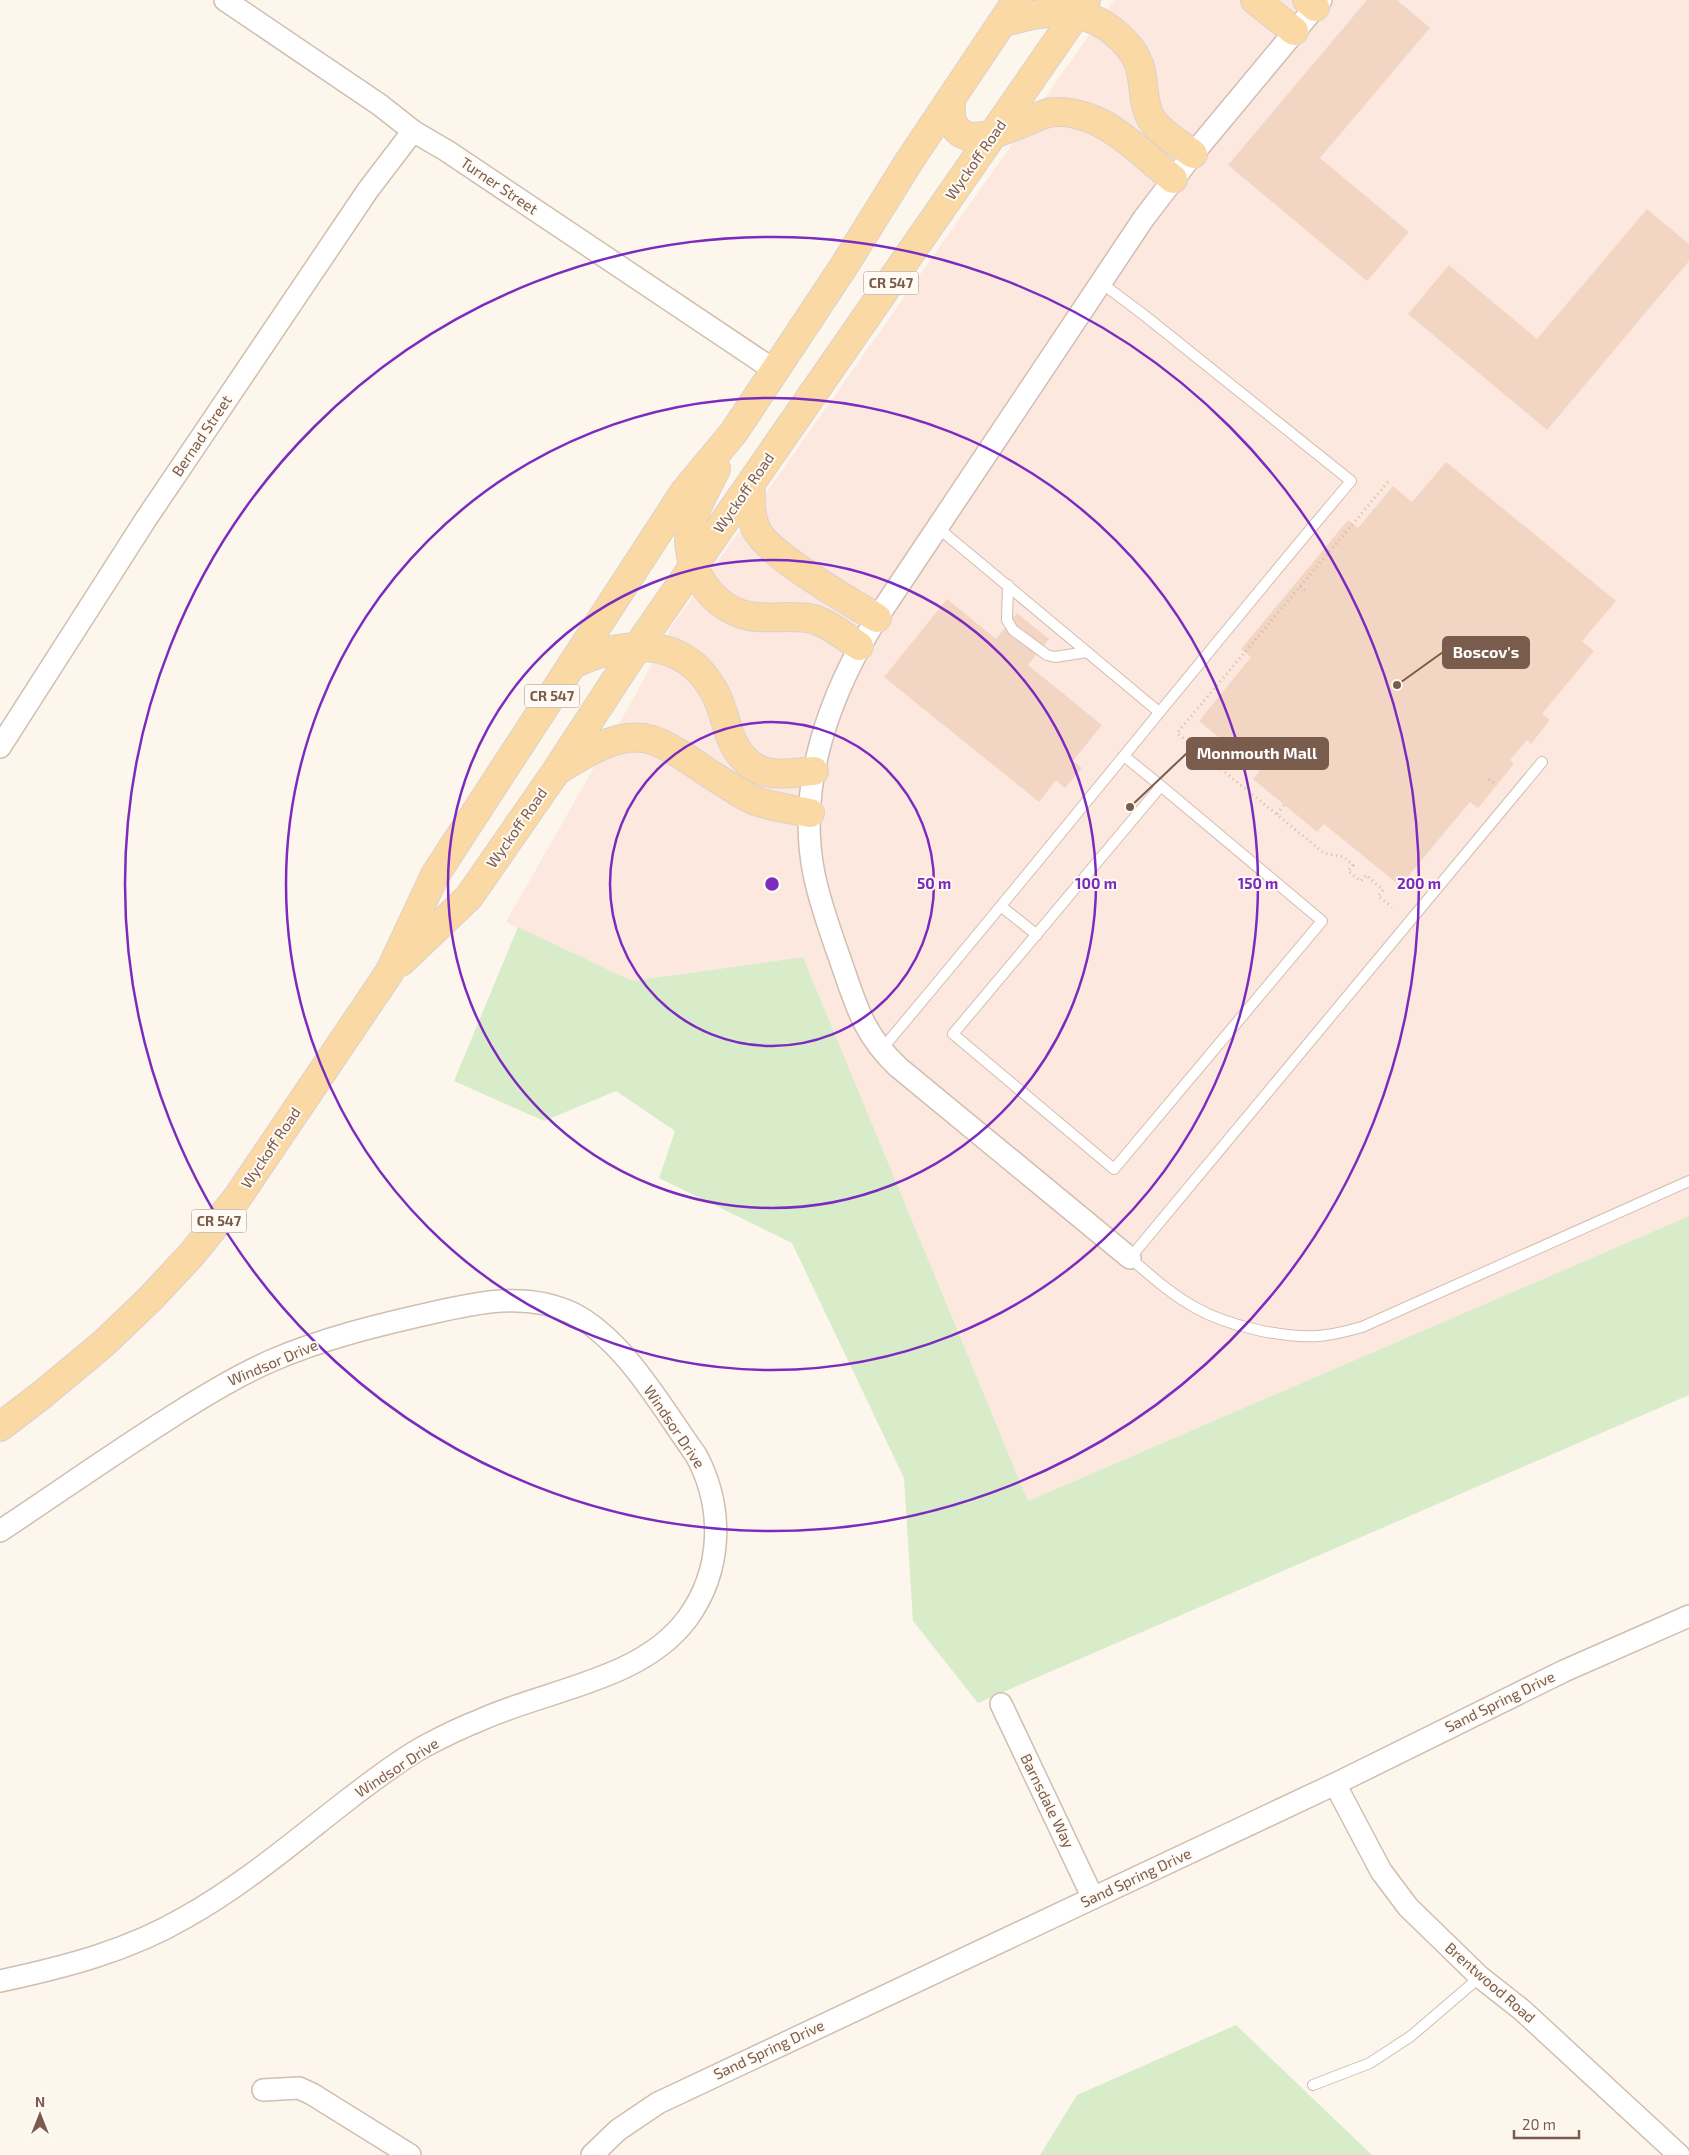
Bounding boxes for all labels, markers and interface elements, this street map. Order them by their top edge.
street label: Wyckoff Road [941,116,1009,203]
street label: Turner Street [457,153,542,218]
road number: CR 547 [864,272,918,294]
street label: Bernad Street [167,391,235,479]
street label: Wyckoff Road [709,449,777,536]
callout: Boscov's [1443,637,1529,668]
text: Boscov's [1453,642,1519,661]
road number: CR 547 [524,684,580,708]
callout: Monmouth Mall [1187,738,1328,769]
text: Monmouth Mall [1197,743,1318,762]
street label: Wyckoff Road [482,784,550,871]
text: 50 m [917,874,951,892]
text: 100 m [1075,874,1117,892]
text: 150 m [1238,874,1278,892]
text: 200 m [1397,874,1441,892]
centre of rings [763,875,781,893]
street label: Wyckoff Road [236,1103,304,1191]
road number: CR 547 [192,1210,246,1232]
street label: Windsor Drive [225,1335,320,1389]
street label: Windsor Drive [641,1382,709,1471]
street label: Sand Spring Drive [1442,1667,1558,1736]
street label: Windsor Drive [351,1733,442,1801]
street label: Barnsdale Way [1017,1751,1078,1851]
street label: Sand Spring Drive [1077,1844,1194,1911]
street label: Brentwood Road [1442,1938,1539,2026]
street label: Sand Spring Drive [710,2016,827,2083]
north arrow [15,2090,65,2140]
text: N [35,2093,45,2110]
scale bar [1514,2108,1579,2140]
text: 20 m [1522,2115,1556,2133]

